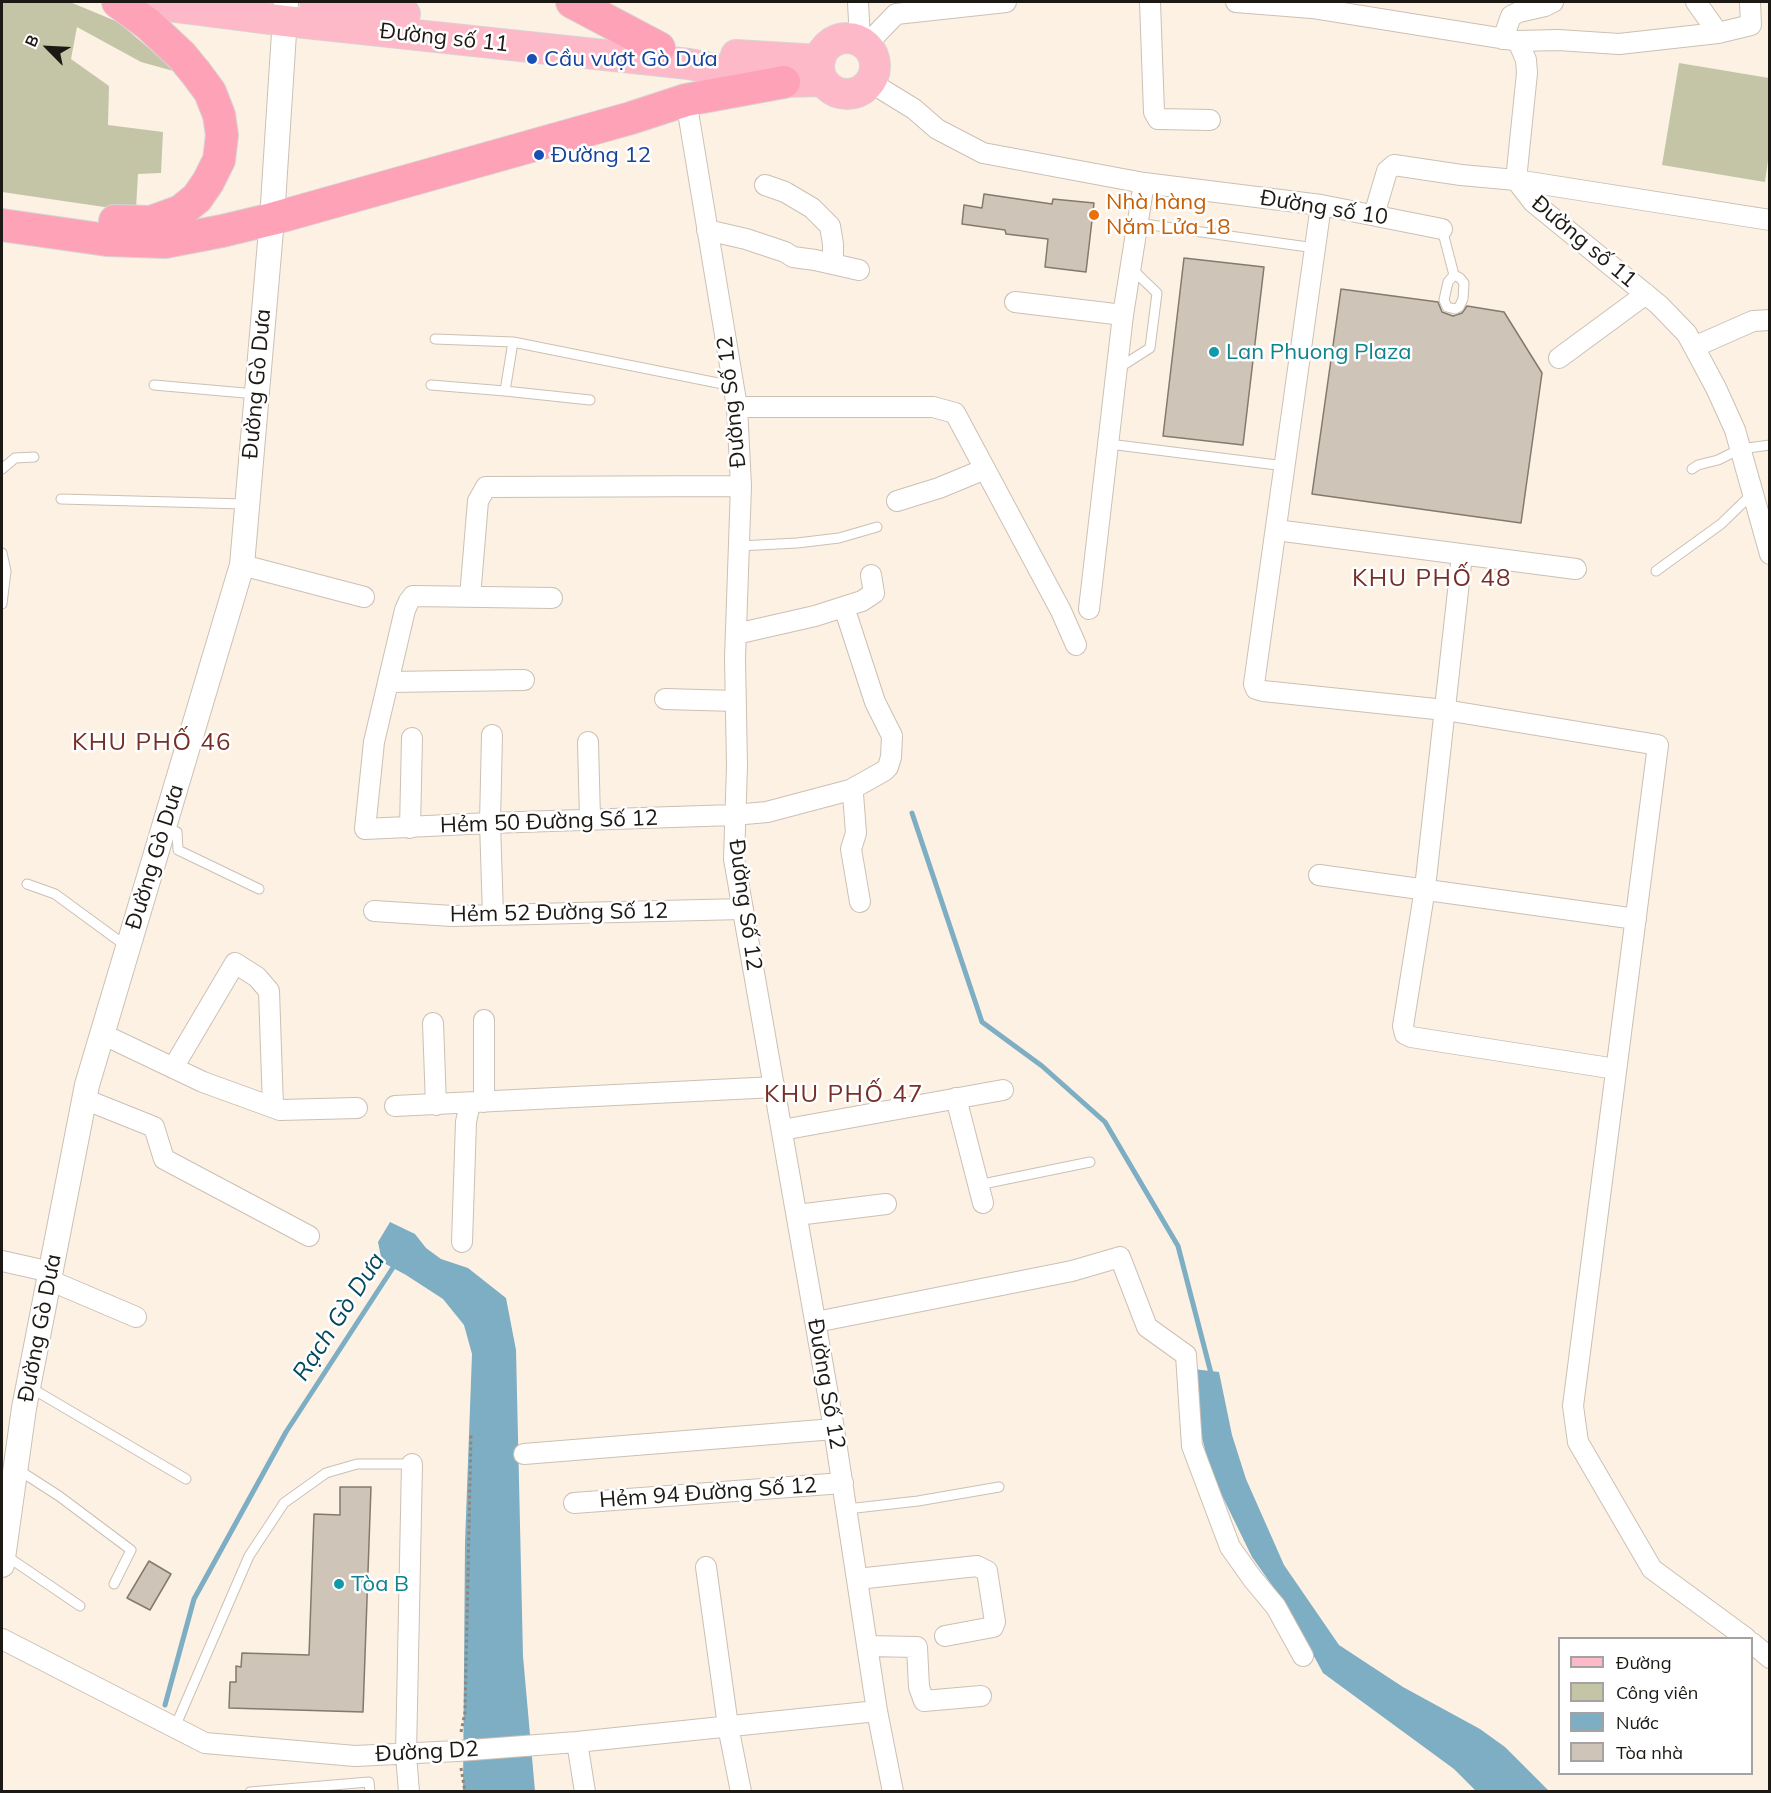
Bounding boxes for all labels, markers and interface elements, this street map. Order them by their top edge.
north arrow [18,18,78,78]
street label: Đường số 11 [378,18,510,58]
text: B [20,32,43,50]
place label: Cầu vượt Gò Dưa [544,46,718,72]
marker: Cầu vượt Gò Dưa [525,52,539,66]
place label: Đường 12 [551,142,651,168]
marker: Đường 12 [532,148,546,162]
street label: Đường số 10 [1258,185,1390,231]
place label: Nhà hàng Năm Lửa 18 [1106,189,1230,240]
street label: Đường số 11 [1526,190,1642,294]
marker: Nhà hàng Năm Lửa 18 [1087,208,1101,222]
street label: Đường Gò Dưa [237,308,277,460]
street label: Đường Số 12 [712,335,752,469]
place label: Lan Phuong Plaza [1226,339,1411,365]
marker: Lan Phuong Plaza [1207,345,1221,359]
district label: KHU PHỐ 48 [1352,565,1512,593]
district label: KHU PHỐ 46 [72,729,232,757]
street label: Đường Gò Dưa [120,781,190,933]
street label: Hẻm 50 Đường Số 12 [440,805,658,839]
street label: Đường Số 12 [723,838,767,972]
street label: Hẻm 52 Đường Số 12 [450,898,668,928]
district label: KHU PHỐ 47 [764,1081,924,1109]
water label: Rạch Gò Dưa [287,1248,391,1386]
street label: Đường Gò Dưa [13,1252,67,1404]
street label: Đường Số 12 [802,1317,850,1451]
street label: Hẻm 94 Đường Số 12 [598,1472,818,1514]
place label: Tòa B [351,1571,409,1597]
marker: Tòa B [332,1577,346,1591]
legend [1558,1637,1753,1775]
text: Đường [1616,1651,1672,1674]
text: Công viên [1616,1681,1698,1704]
text: Nước [1616,1711,1659,1734]
street label: Đường D2 [375,1736,479,1768]
text: Tòa nhà [1616,1741,1683,1764]

